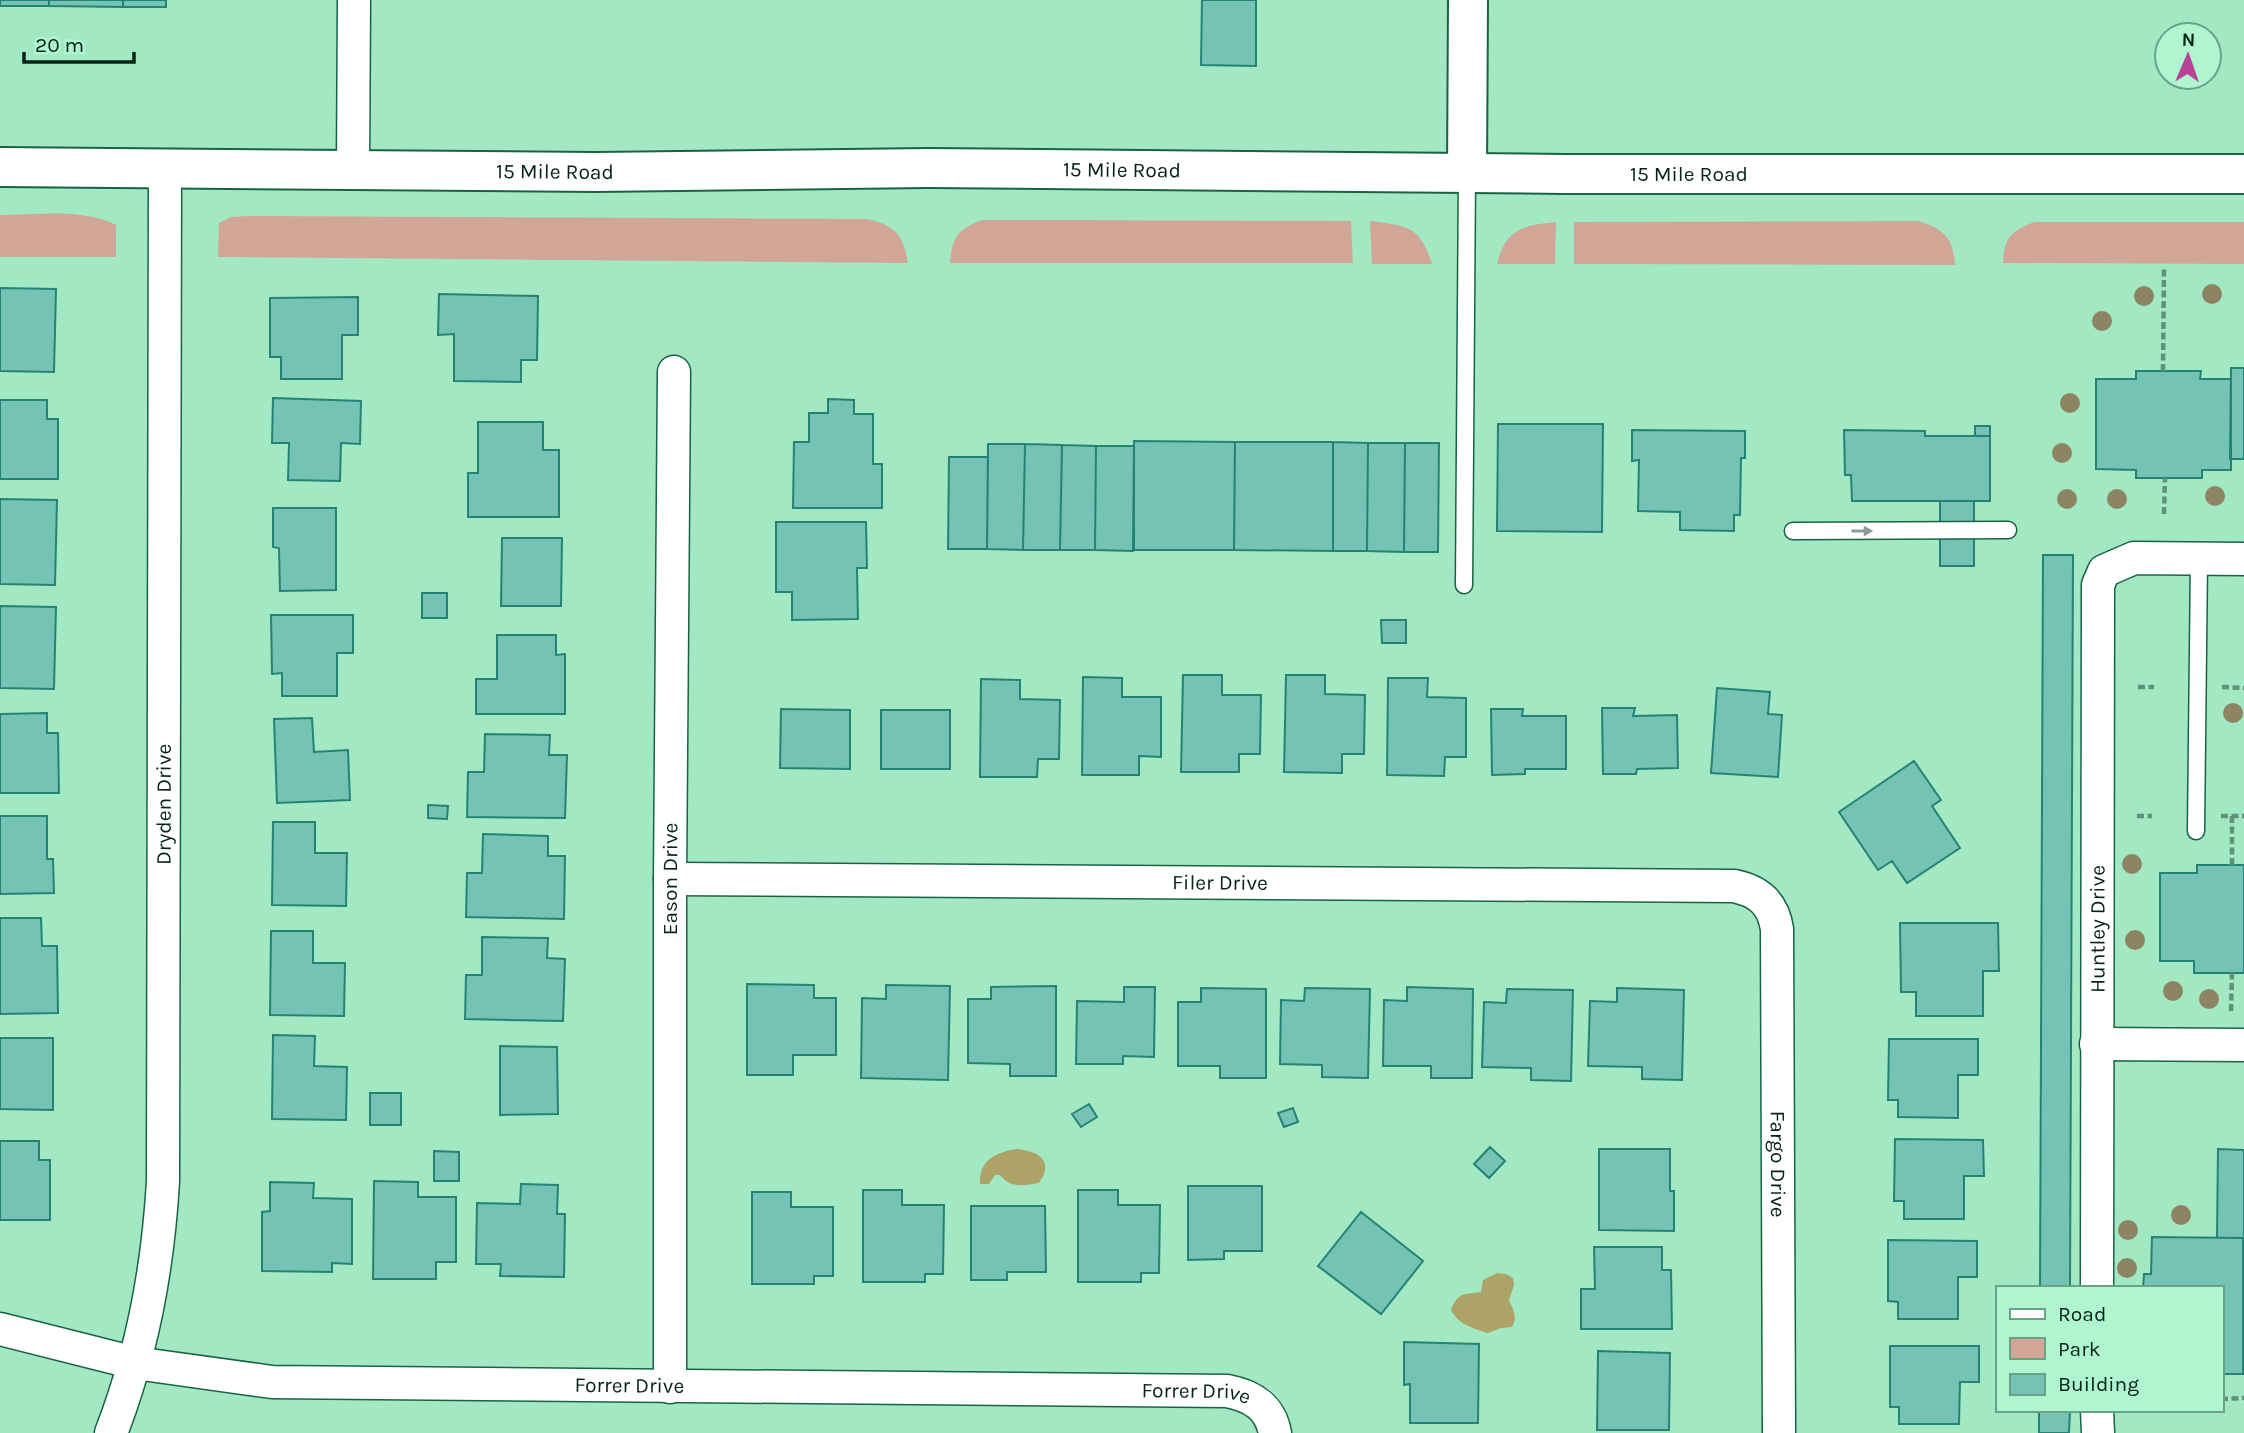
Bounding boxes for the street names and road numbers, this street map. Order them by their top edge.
street label: 15 Mile Road [1063,157,1181,182]
street label: 15 Mile Road [496,159,614,184]
street label: 15 Mile Road [1630,162,1748,186]
street label: Dryden Drive [152,744,176,865]
street label: Eason Drive [658,823,682,935]
street label: Huntley Drive [2085,865,2110,993]
street label: Filer Drive [1172,870,1268,895]
street label: Fargo Drive [1766,1111,1790,1218]
street label: Forrer Drive [575,1373,684,1398]
street label: Forrer Drive [1142,1378,1255,1409]

